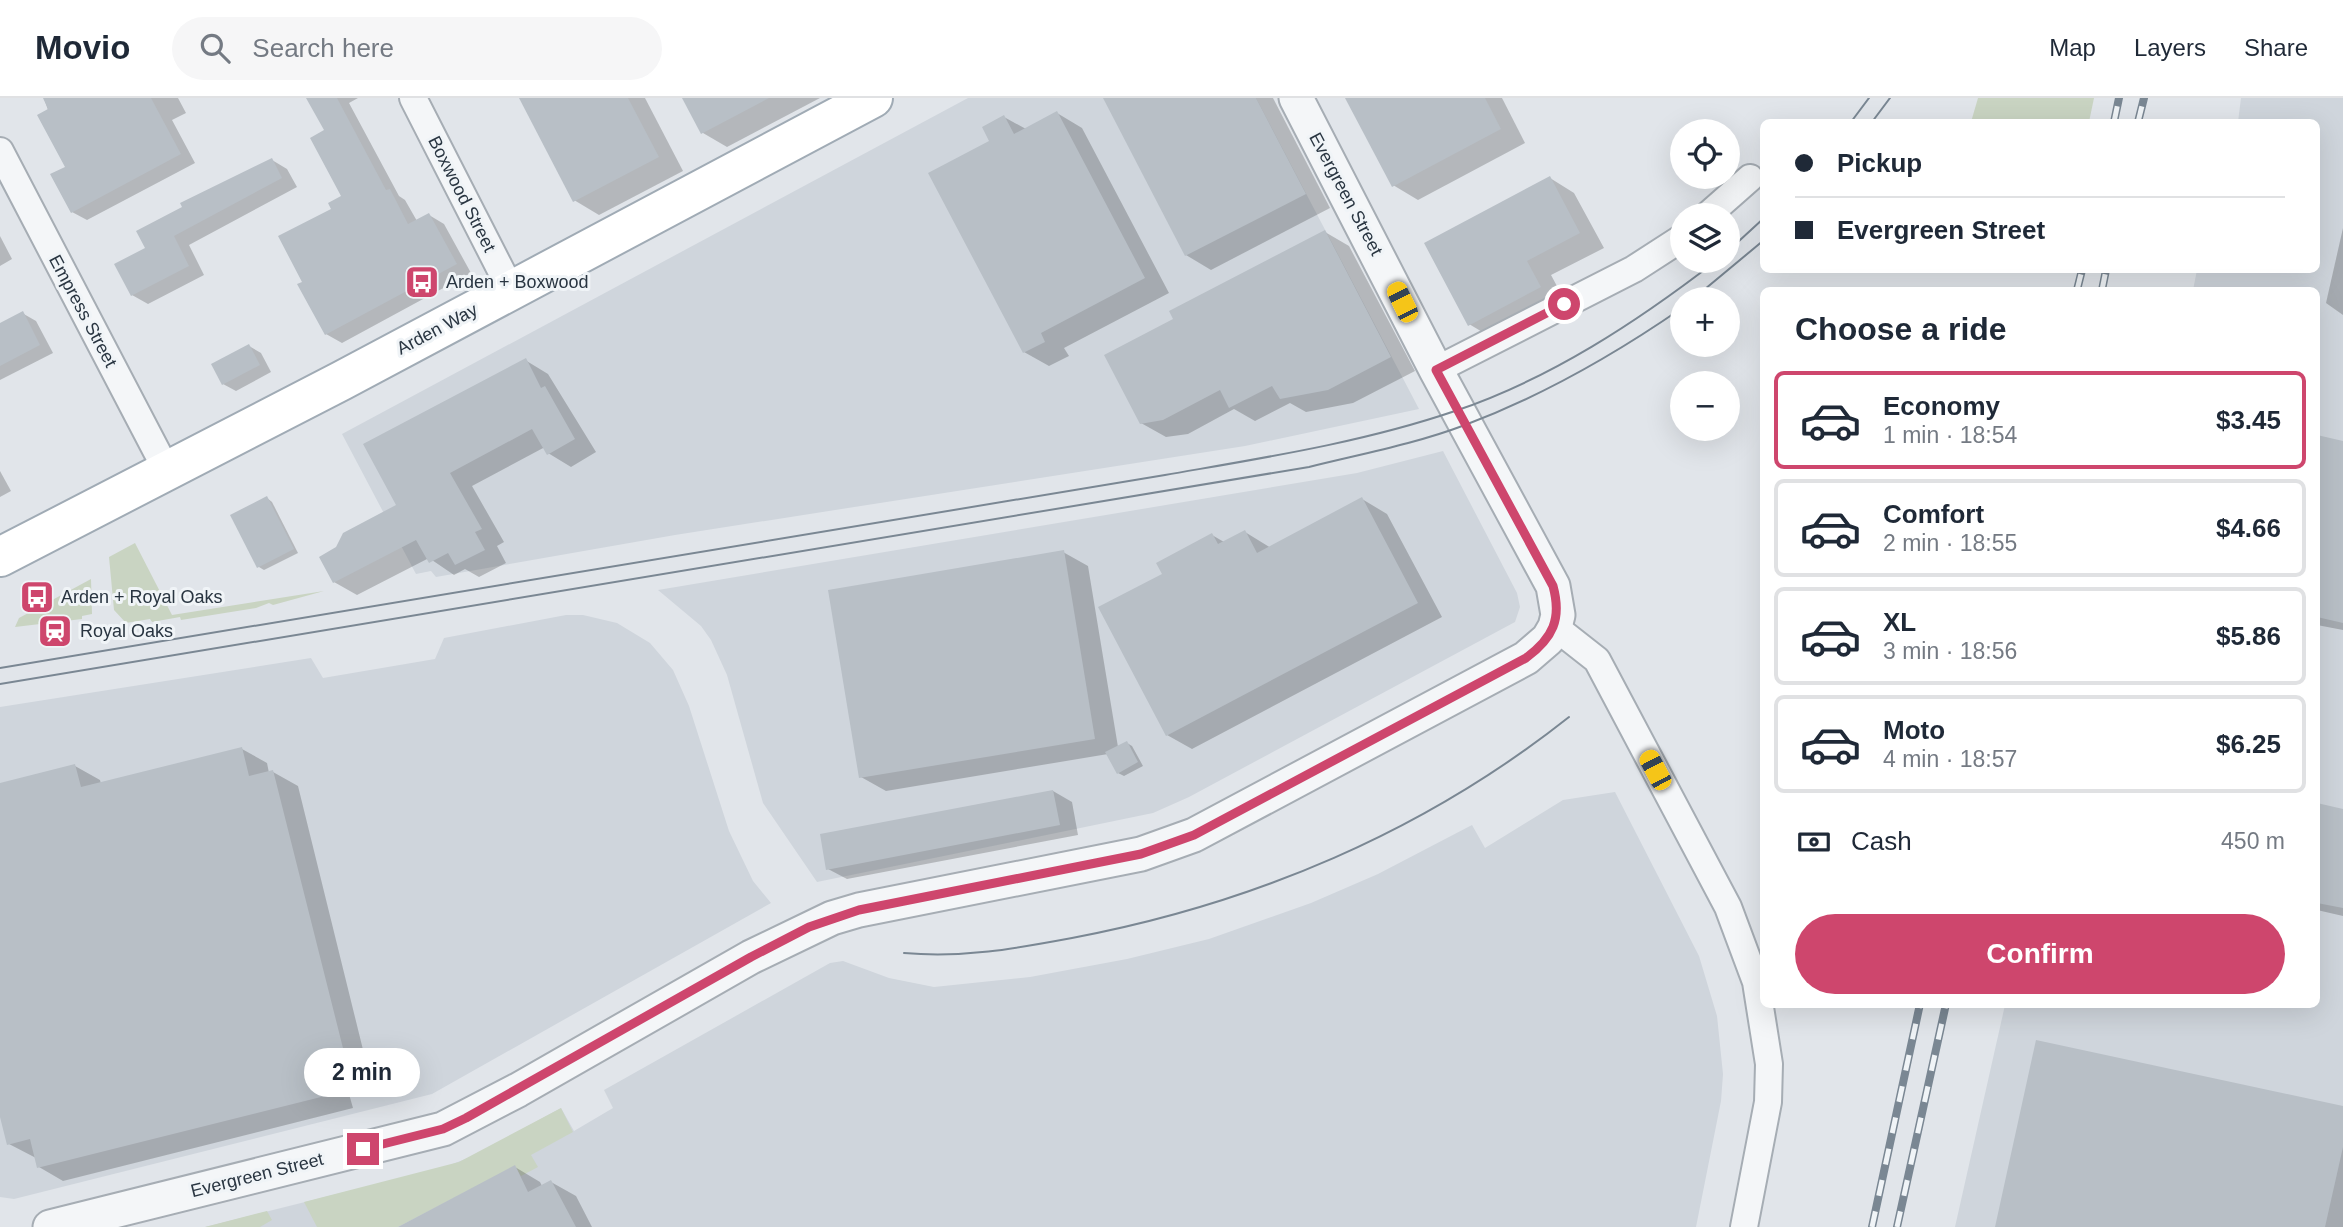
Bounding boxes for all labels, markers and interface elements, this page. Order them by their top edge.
search box [172,17,662,80]
text: Movio [35,29,130,66]
icon: search [196,29,234,67]
text: Search here [252,33,394,63]
text: Map [2049,34,2096,61]
text: Layers [2134,34,2206,61]
text: Share [2244,34,2308,61]
map controls [1670,119,1740,441]
button: locate [1670,119,1740,189]
street label: Evergreen Street [1305,129,1387,259]
street label: Boxwood Street [424,133,500,255]
text: Pickup [1837,148,1922,178]
button: layers [1670,203,1740,273]
text: Evergreen Street [1837,215,2045,245]
street label: Empress Street [45,252,121,370]
bus stop icon: Arden + Boxwood [403,263,441,301]
place label: Arden + Boxwood [446,272,589,292]
car [1384,279,1421,325]
button: + [1670,287,1740,357]
route start [1548,288,1580,320]
street label: Arden Way [393,299,481,359]
text: Choose a ride [1795,311,2007,347]
button: − [1670,371,1740,441]
icon: car [1799,389,1862,452]
text: Economy [1883,391,2000,421]
text: $3.45 [2216,405,2281,435]
text: 1 min · 18:54 [1883,422,2017,448]
icon: car [1799,497,1862,560]
text: Comfort [1883,499,1984,529]
text: $4.66 [2216,513,2281,543]
text: 2 min · 18:55 [1883,530,2017,556]
bus stop icon: Arden + Royal Oaks [18,578,56,616]
place label: Arden + Royal Oaks [61,587,223,607]
icon: car [1799,605,1862,668]
text: XL [1883,607,1916,637]
station icon: Royal Oaks [36,612,74,650]
place label: Royal Oaks [80,621,173,641]
text: $5.86 [2216,621,2281,651]
text: 3 min · 18:56 [1883,638,2017,664]
icon: car [1799,713,1862,776]
text: Moto [1883,715,1945,745]
text: $6.25 [2216,729,2281,759]
text: 4 min · 18:57 [1883,746,2017,772]
car [1636,747,1675,793]
icon: cash [1795,823,1833,861]
text: Cash [1851,826,1912,856]
text: 450 m [2221,828,2285,854]
button: Confirm [1795,914,2285,994]
callout: 2 min [305,1048,421,1096]
text: 2 min [332,1059,392,1085]
route end [347,1133,379,1165]
street label: Evergreen Street [189,1149,325,1201]

